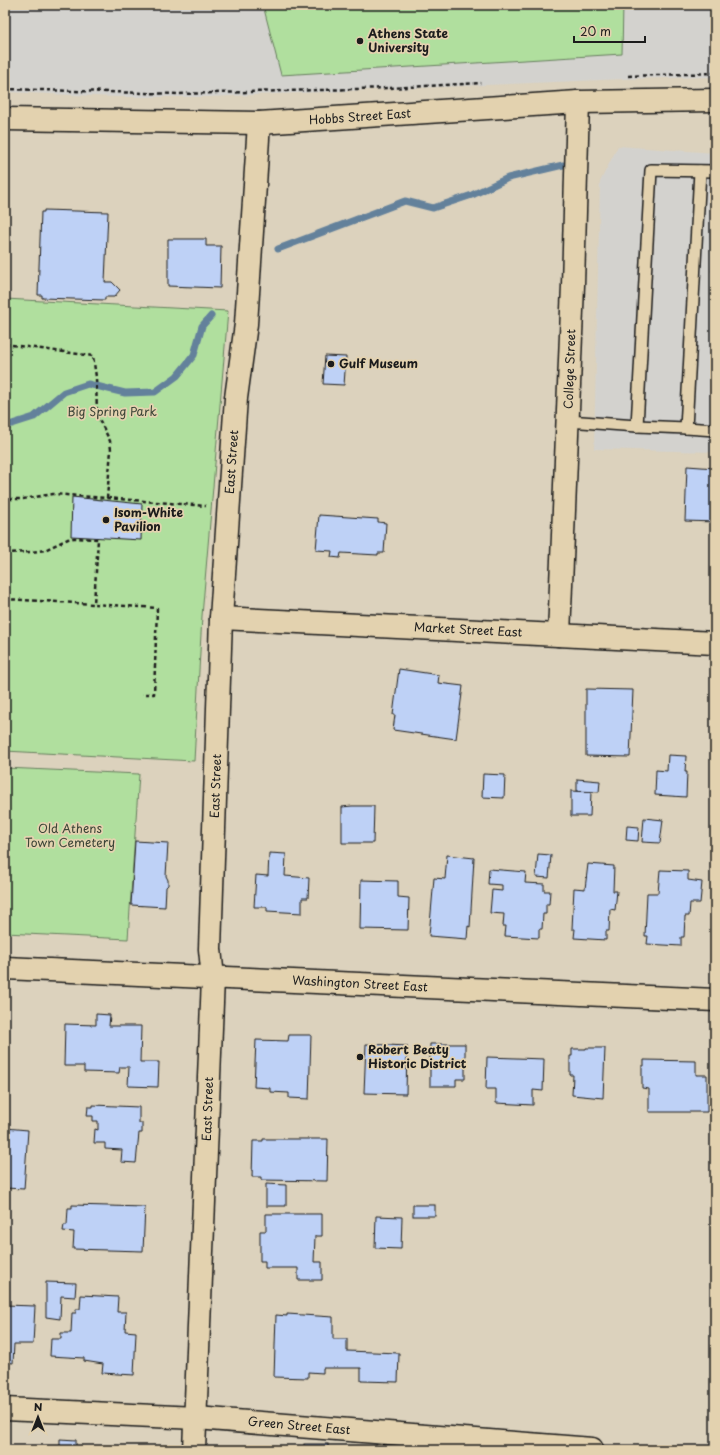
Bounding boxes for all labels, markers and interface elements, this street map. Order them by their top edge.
scale bar [574,18,645,44]
text: 20 m [580,22,611,40]
place label: Athens State University [367,24,449,56]
marker: Athens State University [355,36,365,46]
street label: Hobbs Street East [308,103,412,129]
street label: College Street [559,328,579,409]
place label: Gulf Museum [339,354,418,372]
marker: Gulf Museum [326,359,336,369]
park label: Big Spring Park [67,402,157,420]
street label: East Street [220,429,242,495]
place label: Isom-White Pavilion [114,503,183,535]
marker: Isom-White Pavilion [101,515,111,525]
street label: Market Street East [413,617,523,641]
street label: East Street [205,753,225,818]
park label: Old Athens Town Cemetery [25,819,115,851]
street label: Washington Street East [292,970,428,996]
place label: Robert Beaty Historic District [368,1040,467,1072]
marker: Robert Beaty Historic District [355,1052,365,1062]
street label: East Street [197,1076,217,1141]
north arrow [18,1397,58,1437]
text: N [34,1398,43,1415]
street label: Green Street East [247,1412,351,1438]

